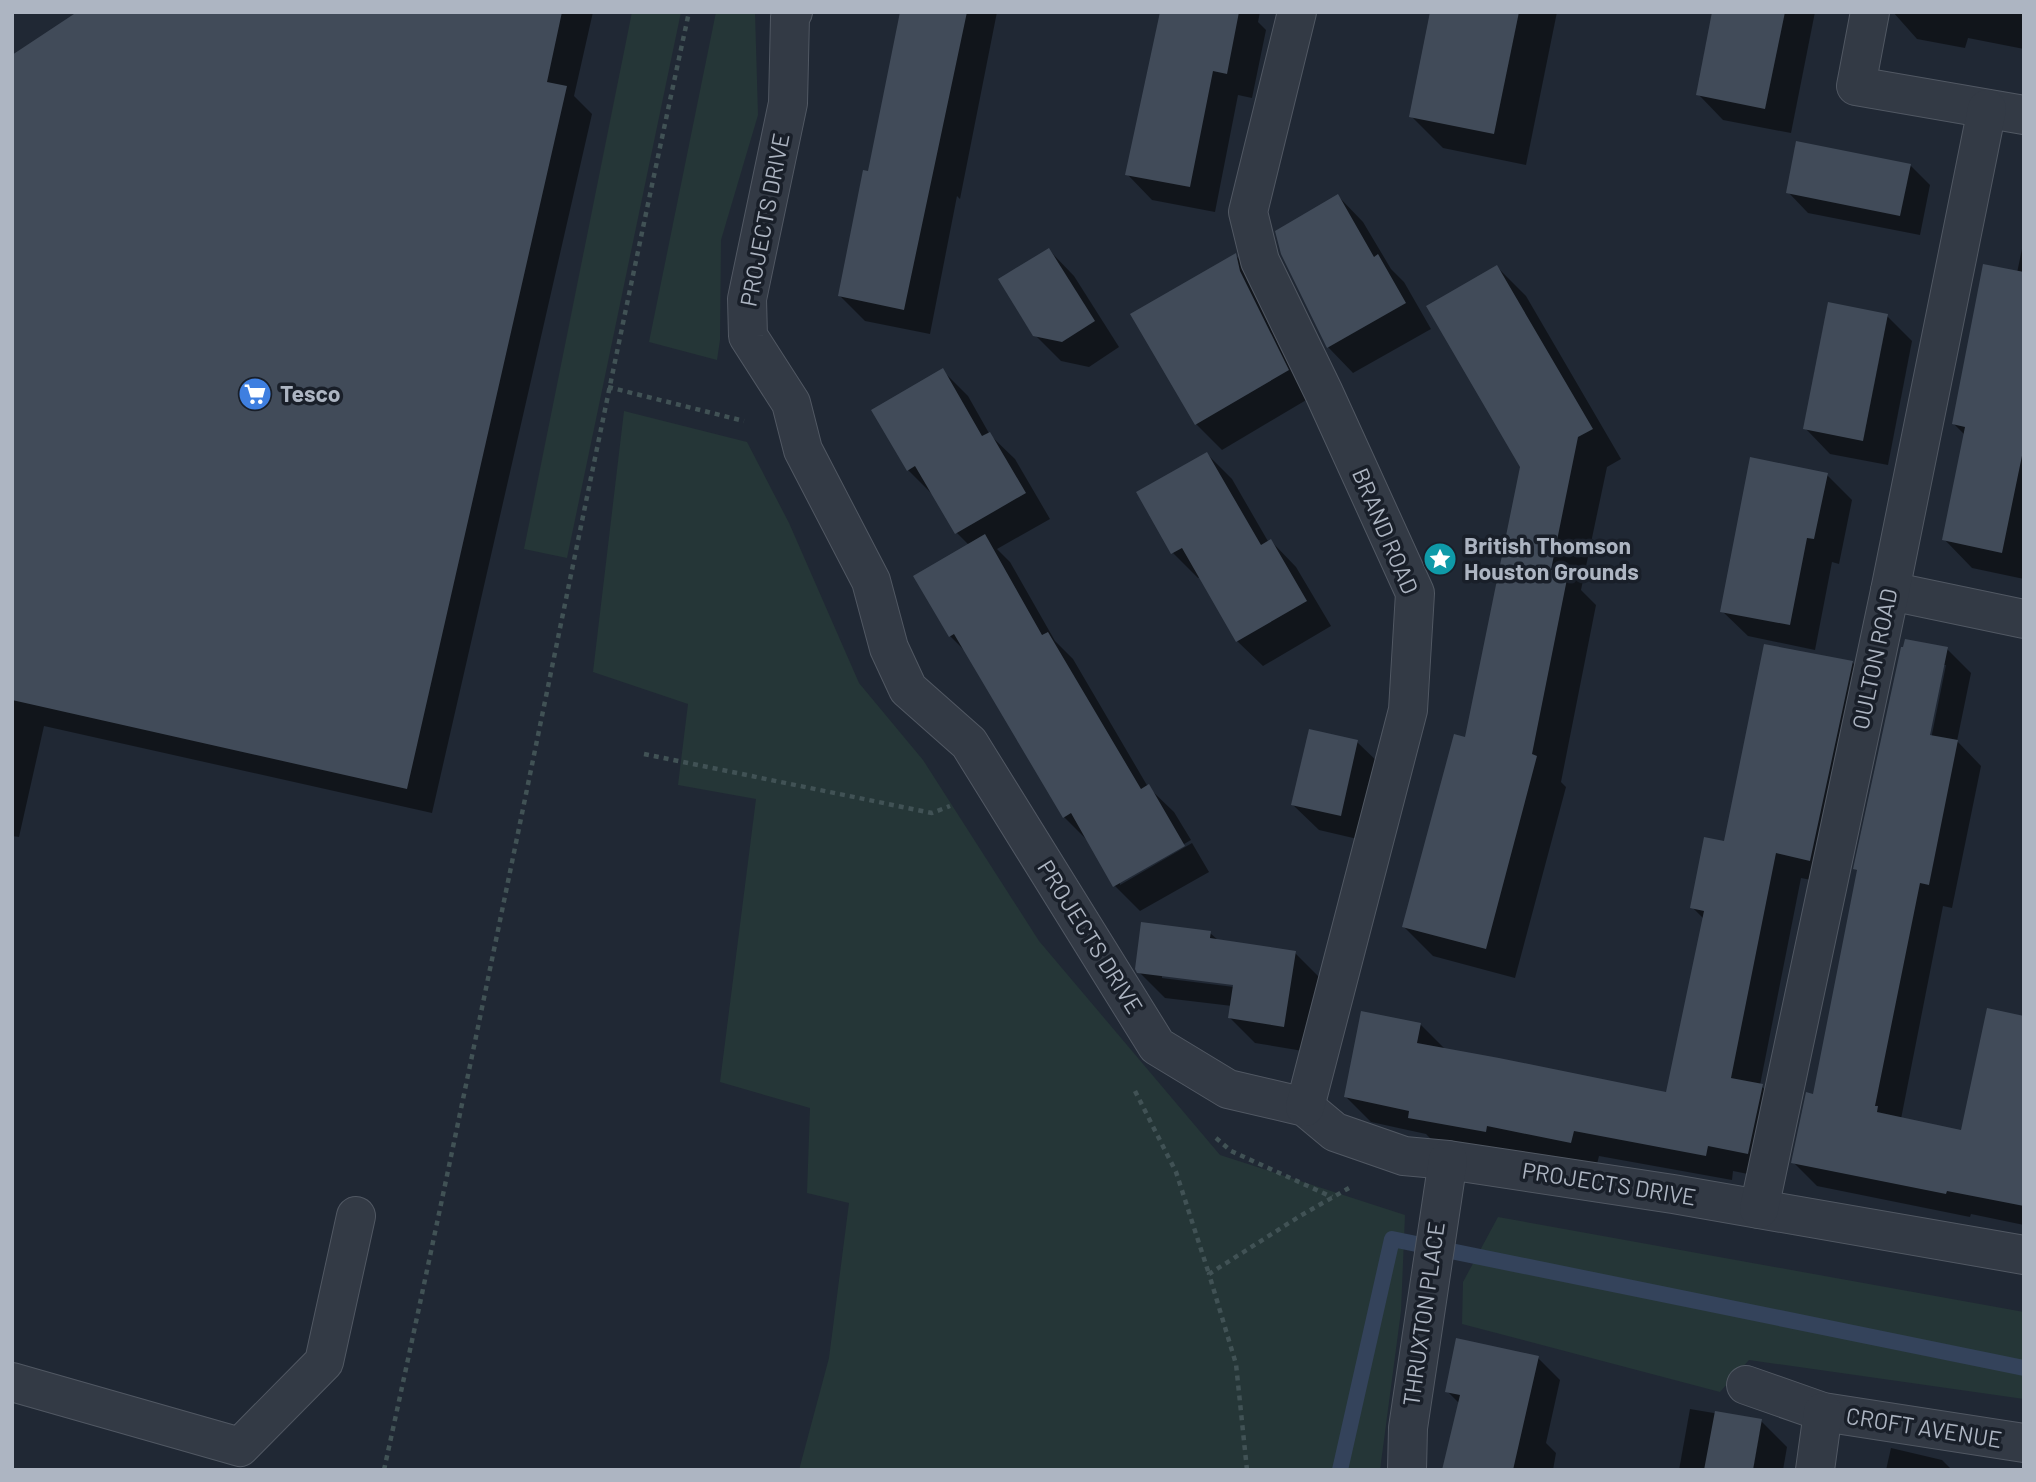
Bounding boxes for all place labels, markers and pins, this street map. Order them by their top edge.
supermarket icon: Tesco [236,375,274,413]
place label: Tesco [280,379,341,407]
place label: British Thomson Houston Grounds [1464,531,1639,585]
place icon: British Thomson Houston Grounds [1421,540,1459,578]

